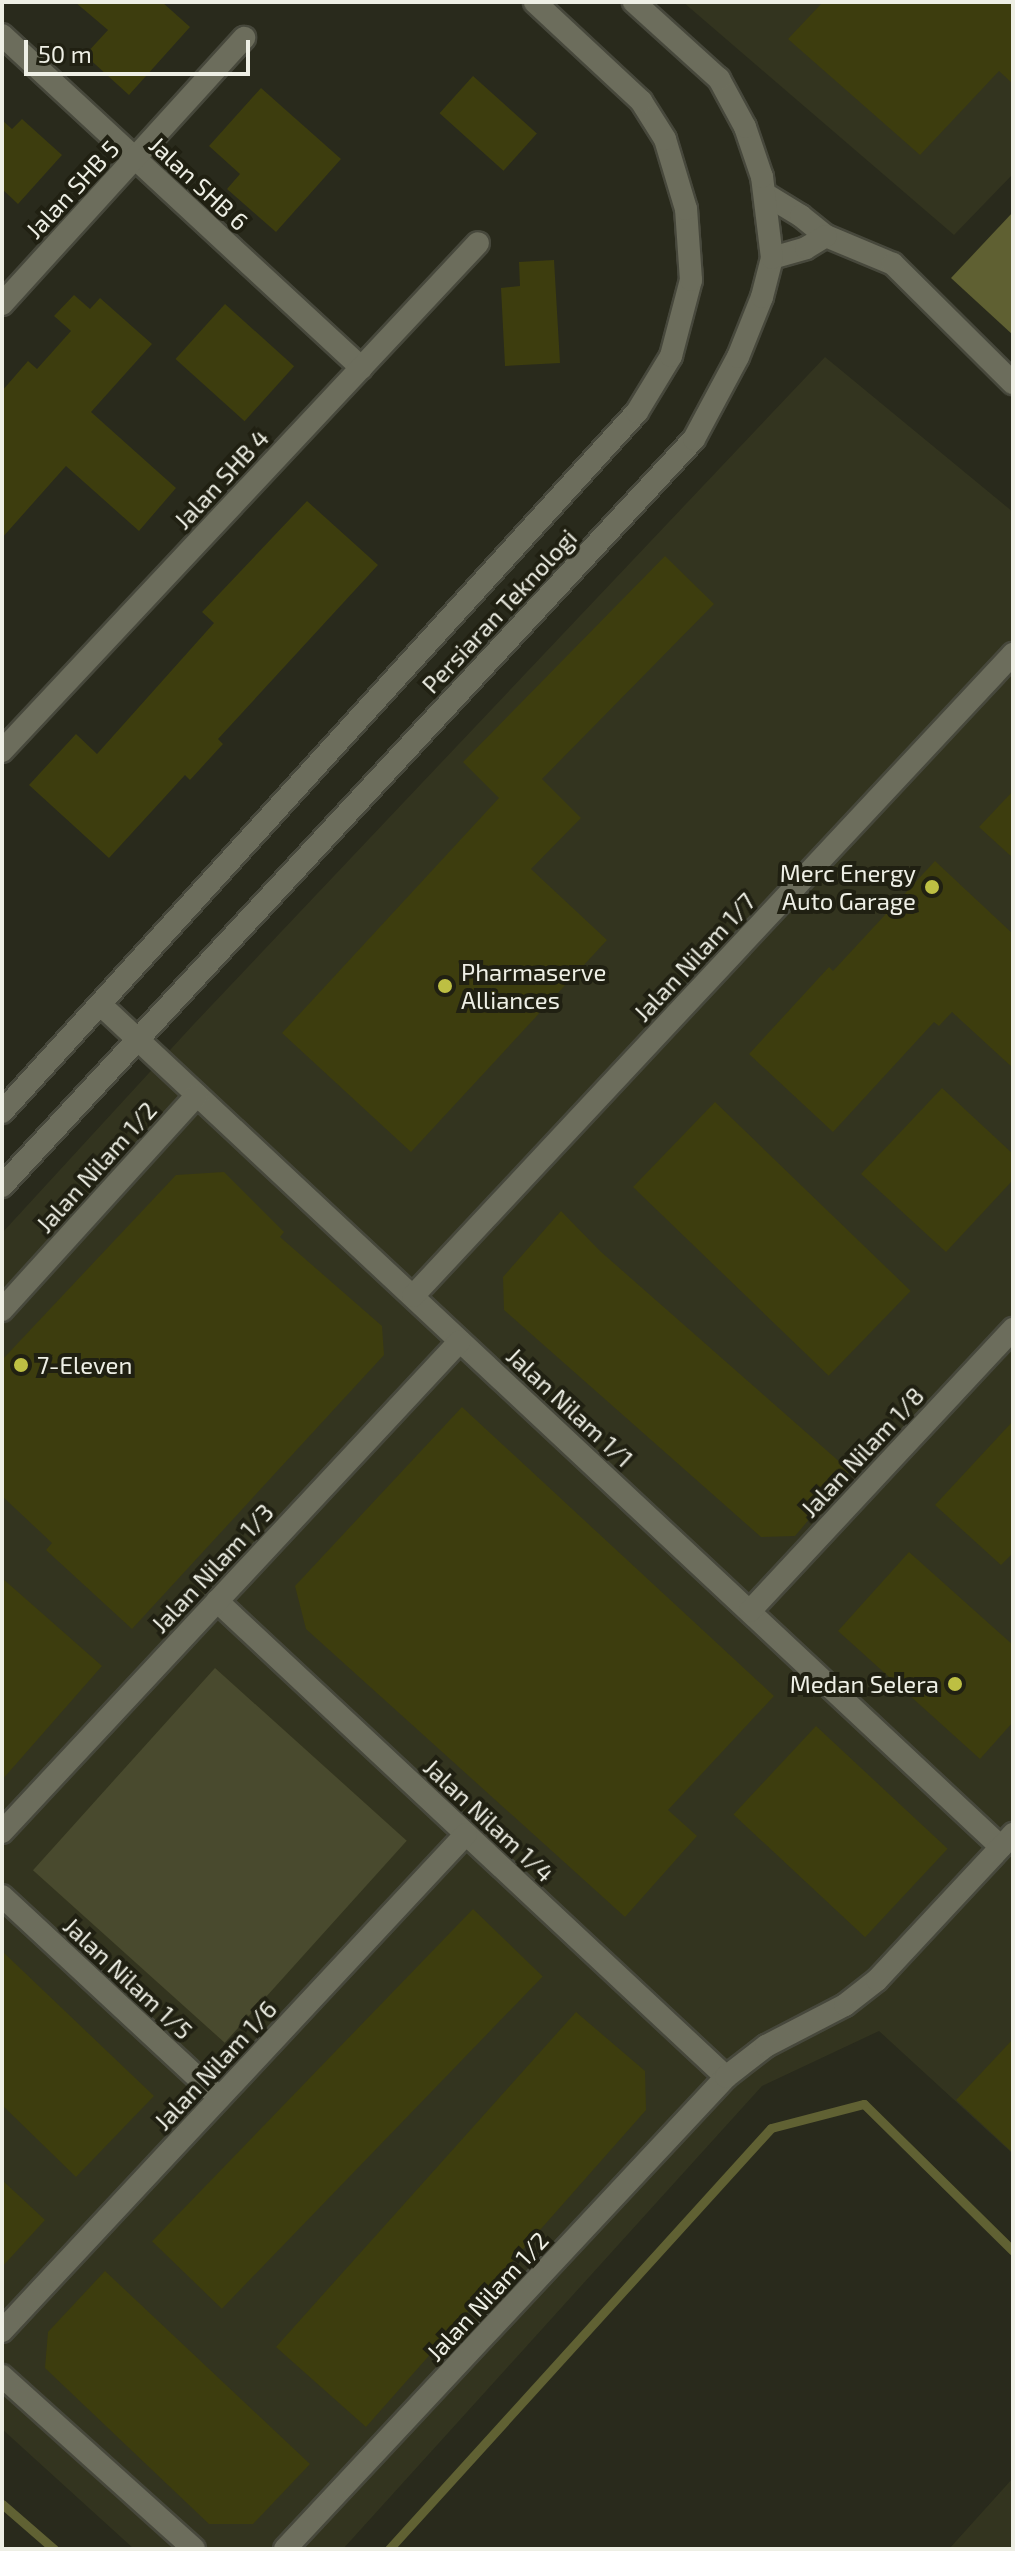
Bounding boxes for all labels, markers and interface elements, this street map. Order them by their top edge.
scale bar [28,24,254,74]
text: 50 m [38,39,92,68]
street label: Jalan SHB 6 [144,130,254,236]
street label: Jalan SHB 5 [19,134,125,244]
street label: Jalan SHB 4 [168,423,274,535]
street label: Persiaran Teknologi [416,523,582,699]
place label: Merc Energy Auto Garage [780,859,916,915]
marker: Merc Energy Auto Garage [923,878,941,896]
street label: Jalan Nilam 1/7 [627,887,761,1027]
place label: Pharmaserve Alliances [461,958,606,1014]
marker: Pharmaserve Alliances [436,977,454,995]
street label: Jalan Nilam 1/2 [30,1096,162,1238]
street label: Jalan Nilam 1/1 [501,1341,639,1473]
place label: 7-Eleven [37,1351,132,1379]
marker: 7-Eleven [12,1356,30,1374]
street label: Jalan Nilam 1/8 [795,1381,929,1523]
street label: Jalan Nilam 1/3 [145,1498,279,1638]
place label: Medan Selera [790,1670,939,1698]
marker: Medan Selera [946,1675,964,1693]
street label: Jalan Nilam 1/4 [418,1752,560,1888]
street label: Jalan Nilam 1/5 [58,1911,198,2045]
street label: Jalan Nilam 1/6 [148,1994,282,2136]
street label: Jalan Nilam 1/2 [420,2226,554,2366]

